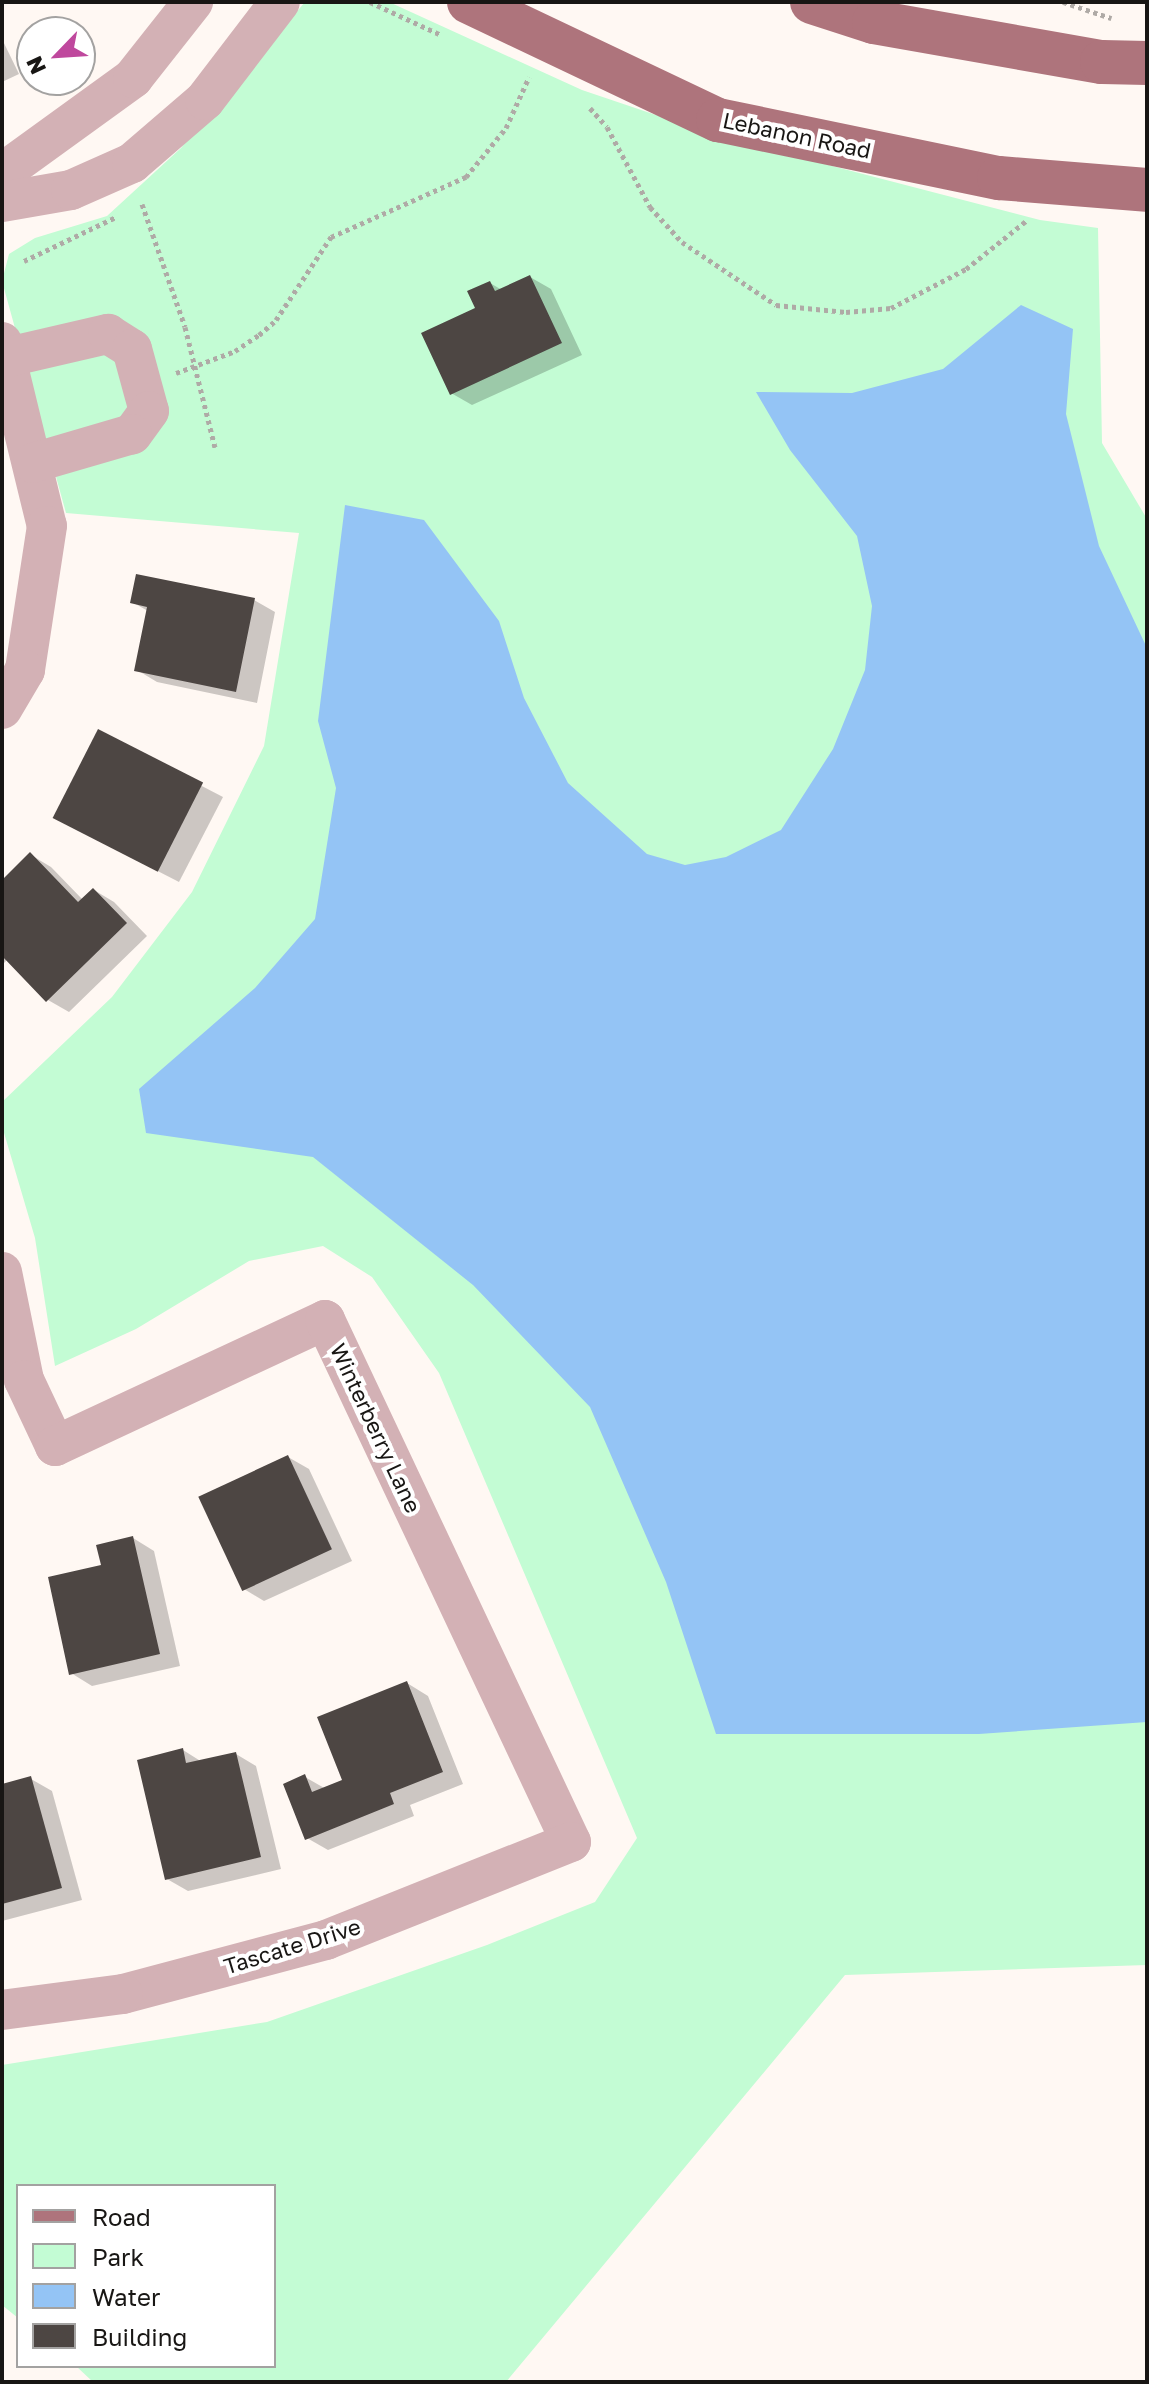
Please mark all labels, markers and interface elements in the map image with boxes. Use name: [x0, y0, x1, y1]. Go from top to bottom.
north arrow: [16, 16, 96, 96]
text: N: [20, 52, 51, 79]
street label: Lebanon Road: [721, 106, 873, 164]
street label: Winterberry Lane: [325, 1339, 427, 1517]
street label: Tascate Drive: [220, 1913, 364, 1979]
legend: [16, 2184, 276, 2368]
text: Road: [92, 2202, 151, 2231]
text: Park: [92, 2242, 144, 2271]
text: Water: [92, 2282, 160, 2311]
text: Building: [92, 2322, 187, 2351]

